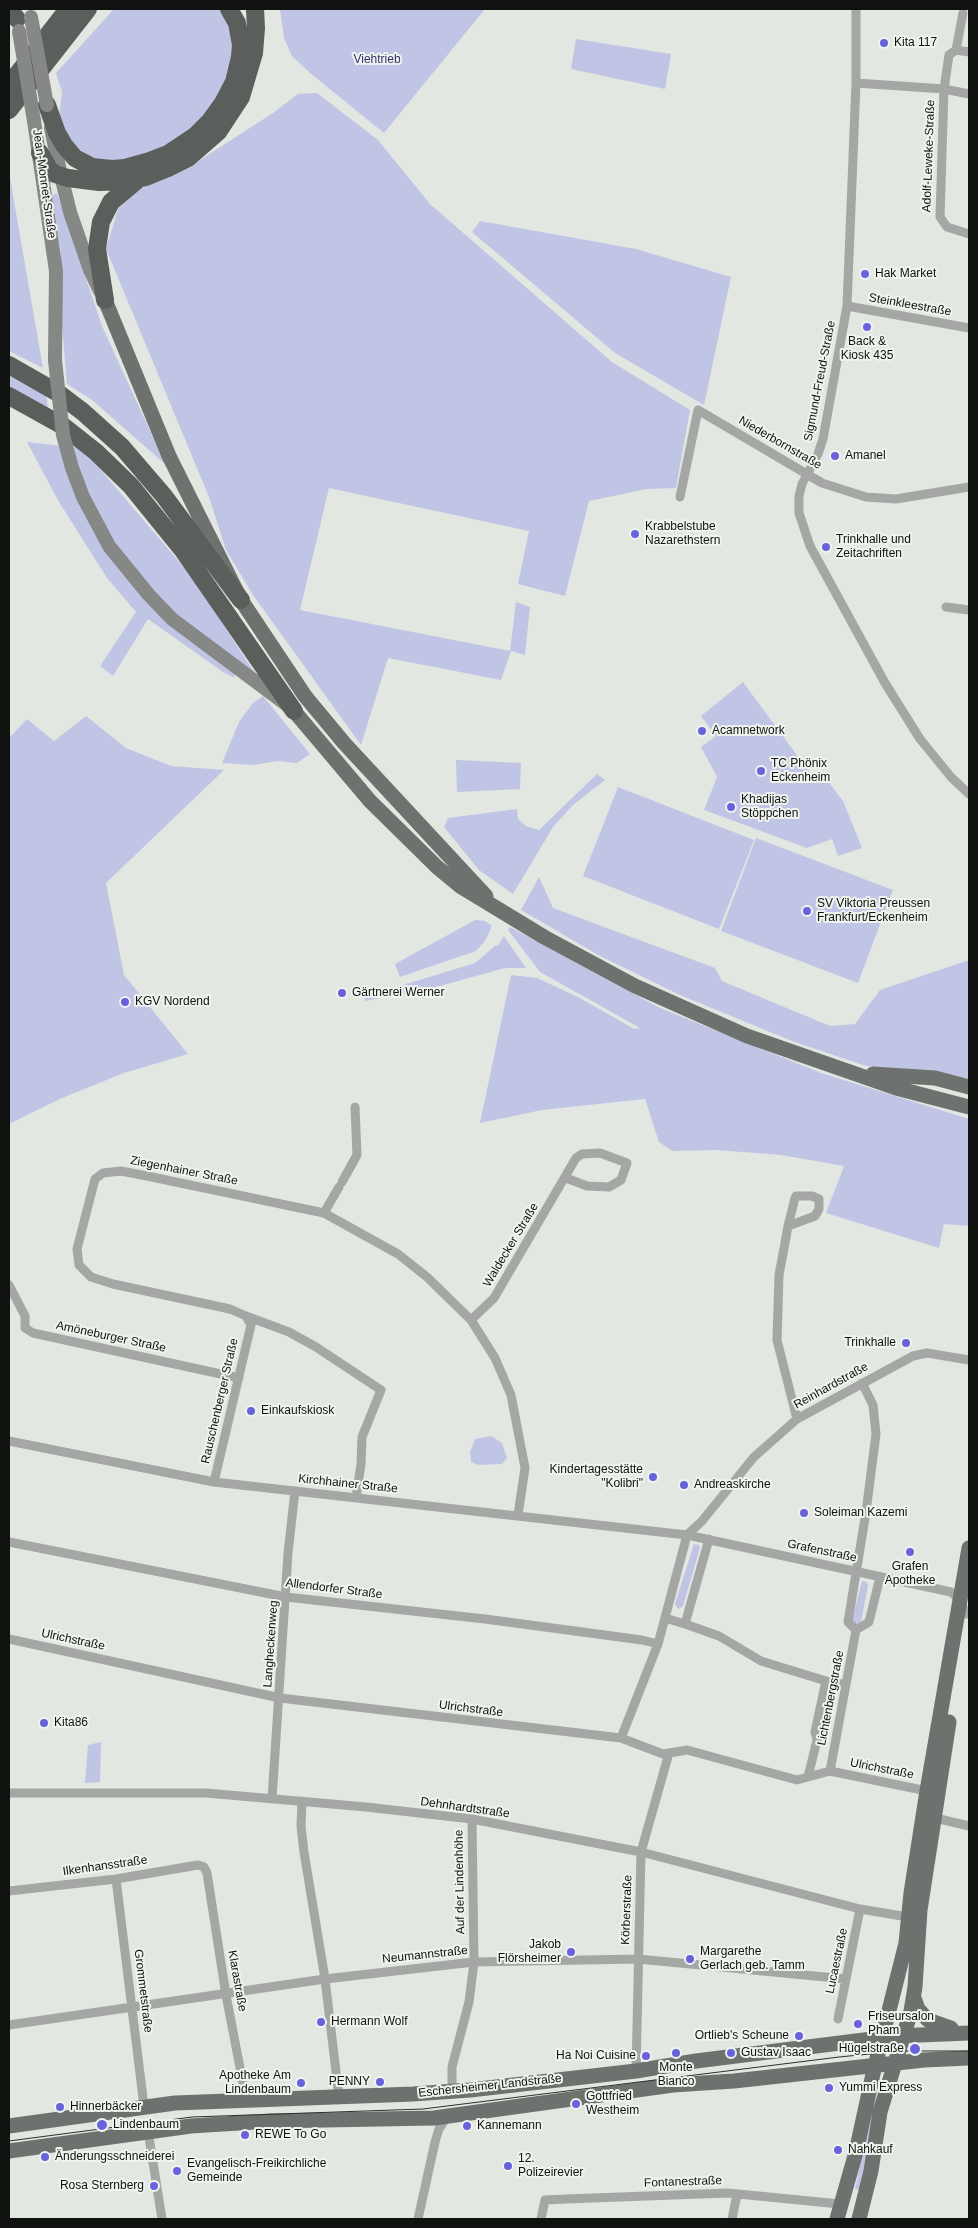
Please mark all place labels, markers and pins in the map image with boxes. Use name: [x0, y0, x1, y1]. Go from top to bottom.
place label: Kita 117: [894, 36, 937, 50]
marker: Kita 117: [878, 37, 890, 49]
place label: Hak Market: [875, 267, 936, 281]
marker: Hak Market: [859, 268, 871, 280]
marker: Back & Kiosk 435: [861, 321, 873, 333]
place label: Back & Kiosk 435: [841, 335, 893, 363]
place label: Amanel: [845, 449, 886, 463]
marker: Amanel: [829, 450, 841, 462]
place label: Krabbelstube Nazarethstern: [645, 520, 720, 548]
marker: Krabbelstube Nazarethstern: [629, 528, 641, 540]
place label: Trinkhalle und Zeitachriften: [836, 533, 911, 561]
marker: Trinkhalle und Zeitachriften: [820, 541, 832, 553]
place label: Acamnetwork: [712, 724, 785, 738]
marker: Acamnetwork: [696, 725, 708, 737]
place label: TC Phönix Eckenheim: [771, 757, 830, 785]
marker: TC Phönix Eckenheim: [755, 765, 767, 777]
place label: Khadijas Stöppchen: [741, 793, 798, 821]
marker: Khadijas Stöppchen: [725, 801, 737, 813]
place label: SV Viktoria Preussen Frankfurt/Eckenheim: [817, 897, 930, 925]
marker: SV Viktoria Preussen Frankfurt/Eckenheim: [801, 905, 813, 917]
place label: Gärtnerei Werner: [352, 986, 444, 1000]
marker: Gärtnerei Werner: [336, 987, 348, 999]
place label: KGV Nordend: [135, 995, 210, 1009]
marker: KGV Nordend: [119, 996, 131, 1008]
place label: Trinkhalle: [844, 1336, 896, 1350]
marker: Trinkhalle: [900, 1337, 912, 1349]
place label: Einkaufskiosk: [261, 1404, 334, 1418]
marker: Einkaufskiosk: [245, 1405, 257, 1417]
place label: Kindertagesstätte "Kolibri": [550, 1463, 643, 1491]
marker: Kindertagesstätte "Kolibri": [647, 1471, 659, 1483]
place label: Andreaskirche: [694, 1478, 771, 1492]
marker: Andreaskirche: [678, 1479, 690, 1491]
place label: Soleiman Kazemi: [814, 1506, 907, 1520]
marker: Soleiman Kazemi: [798, 1507, 810, 1519]
marker: Grafen Apotheke: [904, 1546, 916, 1558]
place label: Grafen Apotheke: [885, 1560, 935, 1588]
place label: Kita86: [54, 1716, 88, 1730]
marker: Kita86: [38, 1717, 50, 1729]
place label: Jakob Flörsheimer: [498, 1938, 561, 1966]
place label: Margarethe Gerlach geb. Tamm: [700, 1945, 805, 1973]
marker: Jakob Flörsheimer: [565, 1946, 577, 1958]
marker: Margarethe Gerlach geb. Tamm: [684, 1953, 696, 1965]
place label: Friseursalon Pham: [868, 2010, 934, 2038]
place label: Hermann Wolf: [331, 2015, 407, 2029]
marker: Hermann Wolf: [315, 2016, 327, 2028]
marker: Friseursalon Pham: [852, 2018, 864, 2030]
place label: Ortlieb's Scheune: [695, 2029, 789, 2043]
marker: Ortlieb's Scheune: [793, 2030, 805, 2042]
place label: Hügelstraße: [839, 2042, 904, 2056]
marker: Hügelstraße: [908, 2042, 922, 2056]
place label: Gustav Isaac: [741, 2046, 811, 2060]
marker: Monte Bianco: [670, 2047, 682, 2059]
marker: Gustav Isaac: [725, 2047, 737, 2059]
place label: Ha Noi Cuisine: [556, 2049, 636, 2063]
marker: Ha Noi Cuisine: [640, 2050, 652, 2062]
place label: Monte Bianco: [658, 2061, 694, 2089]
place label: Apotheke Am Lindenbaum: [219, 2069, 291, 2097]
place label: PENNY: [329, 2075, 370, 2089]
marker: PENNY: [374, 2076, 386, 2088]
marker: Apotheke Am Lindenbaum: [295, 2077, 307, 2089]
place label: Yummi Express: [839, 2081, 922, 2095]
marker: Yummi Express: [823, 2082, 835, 2094]
place label: Gottfried Westheim: [586, 2090, 639, 2118]
marker: Gottfried Westheim: [570, 2098, 582, 2110]
place label: Hinnerbäcker: [70, 2100, 141, 2114]
marker: Hinnerbäcker: [54, 2101, 66, 2113]
marker: Lindenbaum: [95, 2118, 109, 2132]
place label: Lindenbaum: [113, 2118, 179, 2132]
place label: Kannemann: [477, 2119, 542, 2133]
marker: Kannemann: [461, 2120, 473, 2132]
place label: REWE To Go: [255, 2128, 326, 2142]
marker: REWE To Go: [239, 2129, 251, 2141]
place label: Nahkauf: [848, 2143, 893, 2157]
marker: Nahkauf: [832, 2144, 844, 2156]
place label: Änderungsschneiderei: [55, 2150, 174, 2164]
marker: Änderungsschneiderei: [39, 2151, 51, 2163]
place label: 12. Polizeirevier: [518, 2152, 583, 2180]
place label: Evangelisch-Freikirchliche Gemeinde: [187, 2157, 326, 2185]
marker: 12. Polizeirevier: [502, 2160, 514, 2172]
marker: Evangelisch-Freikirchliche Gemeinde: [171, 2165, 183, 2177]
place label: Rosa Sternberg: [60, 2179, 144, 2193]
marker: Rosa Sternberg: [148, 2180, 160, 2192]

